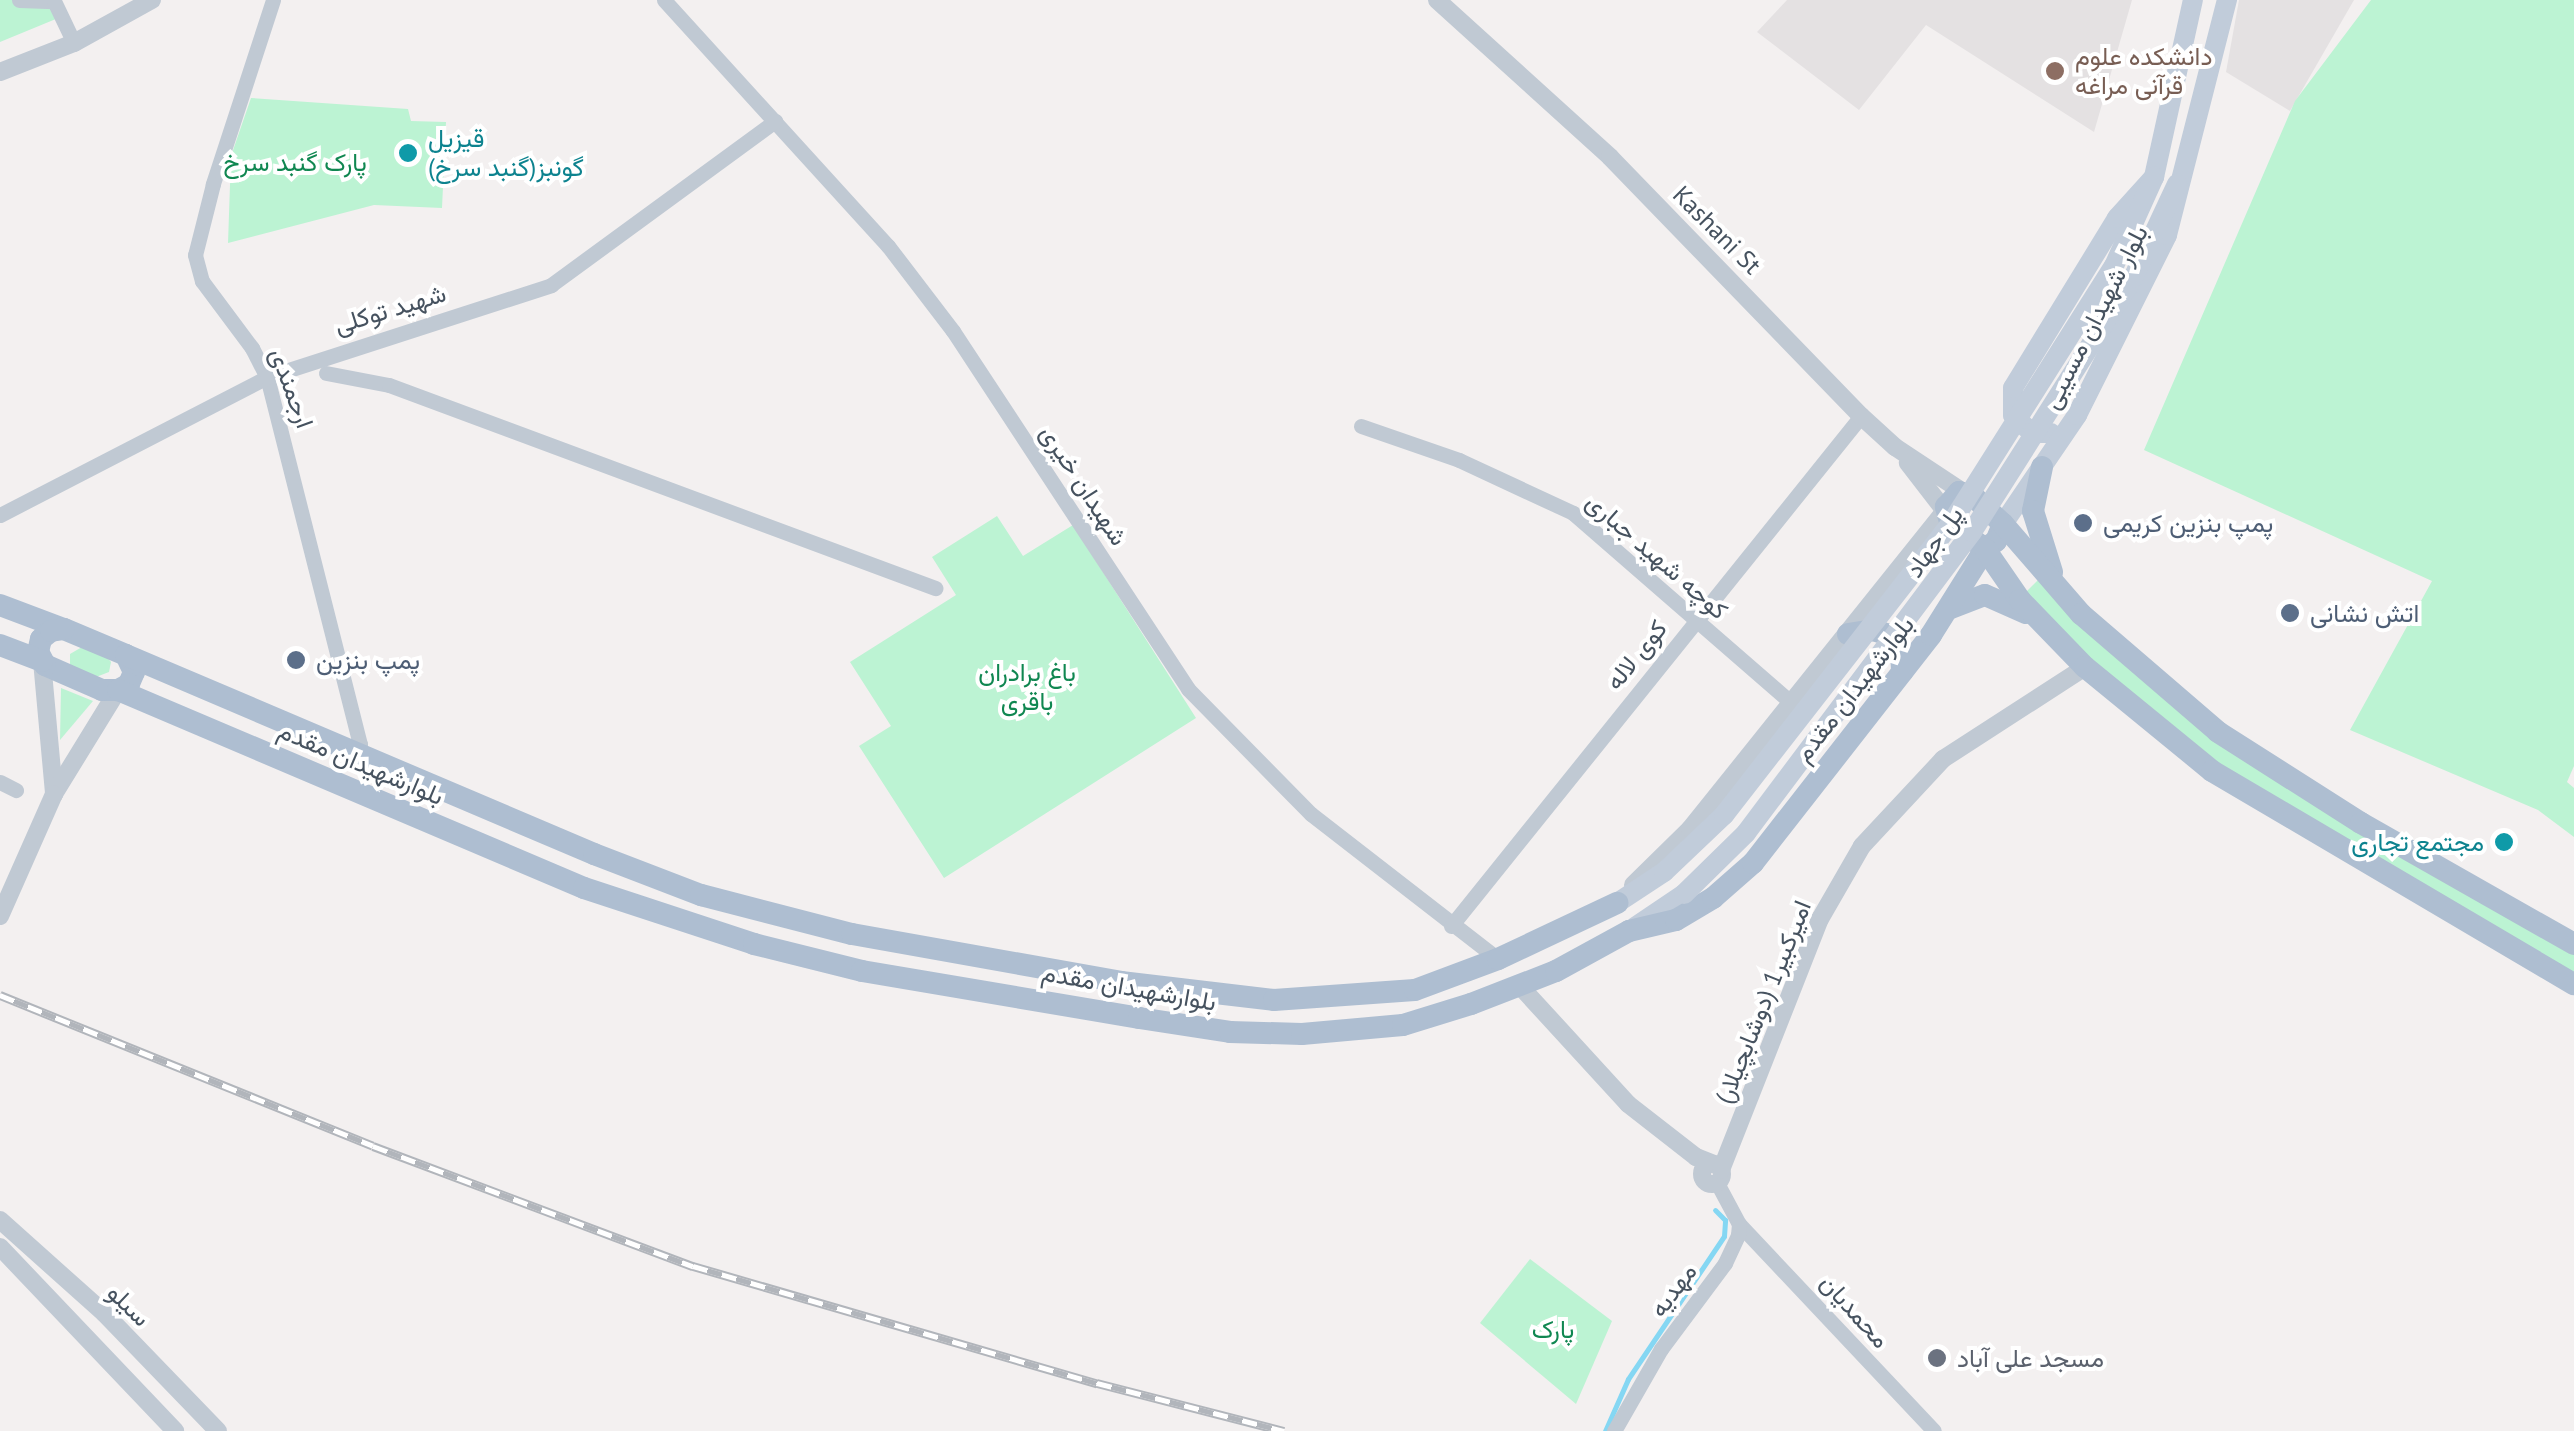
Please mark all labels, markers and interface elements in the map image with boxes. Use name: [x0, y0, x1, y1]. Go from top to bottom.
place label: دانشکده علوم قرآنی مراغه: [2075, 42, 2212, 101]
marker: دانشکده علوم قرآنی مراغه: [2044, 60, 2066, 82]
place label: قیزیل گونبز(گنبد سرخ): [428, 124, 584, 183]
marker: قیزیل گونبز(گنبد سرخ): [397, 142, 419, 164]
park label: پارک گنبد سرخ: [223, 147, 367, 177]
street label: Kashani St: [1667, 180, 1767, 280]
street label: بلوار شهیدان مسیبی: [2036, 220, 2154, 414]
street label: شهید توکلی: [331, 278, 449, 340]
street label: ارجمندی: [264, 344, 320, 432]
street label: شهیدان خیری: [1034, 419, 1134, 551]
street label: کوچه شهید جباری: [1580, 486, 1734, 626]
street label: پل جهاد: [1899, 501, 1969, 583]
place label: پمپ بنزین کریمی: [2103, 508, 2273, 538]
marker: پمپ بنزین کریمی: [2072, 512, 2094, 534]
place label: اتش نشانی: [2310, 598, 2419, 628]
marker: اتش نشانی: [2279, 602, 2301, 624]
street label: بلوارشهیدان مقدم: [1788, 610, 1920, 768]
street label: کوی لاله: [1599, 614, 1673, 696]
place label: پمپ بنزین: [316, 645, 420, 675]
marker: پمپ بنزین: [285, 649, 307, 671]
park label: باغ برادران باقری: [978, 658, 1076, 717]
street label: بلوارشهیدان مقدم: [274, 715, 448, 811]
place label: مجتمع تجاری: [2351, 827, 2484, 857]
marker: مجتمع تجاری: [2493, 831, 2515, 853]
street label: امیرکبیر1 (دوشابچیلار): [1709, 896, 1817, 1108]
street label: بلوارشهیدان مقدم: [1039, 957, 1219, 1017]
street label: مهدیه: [1643, 1257, 1703, 1323]
street label: محمدیان: [1814, 1268, 1896, 1354]
street label: سیلو: [101, 1278, 157, 1332]
park label: پارک: [1532, 1314, 1574, 1344]
place label: مسجد علی آباد: [1957, 1343, 2104, 1373]
marker: مسجد علی آباد: [1926, 1347, 1948, 1369]

